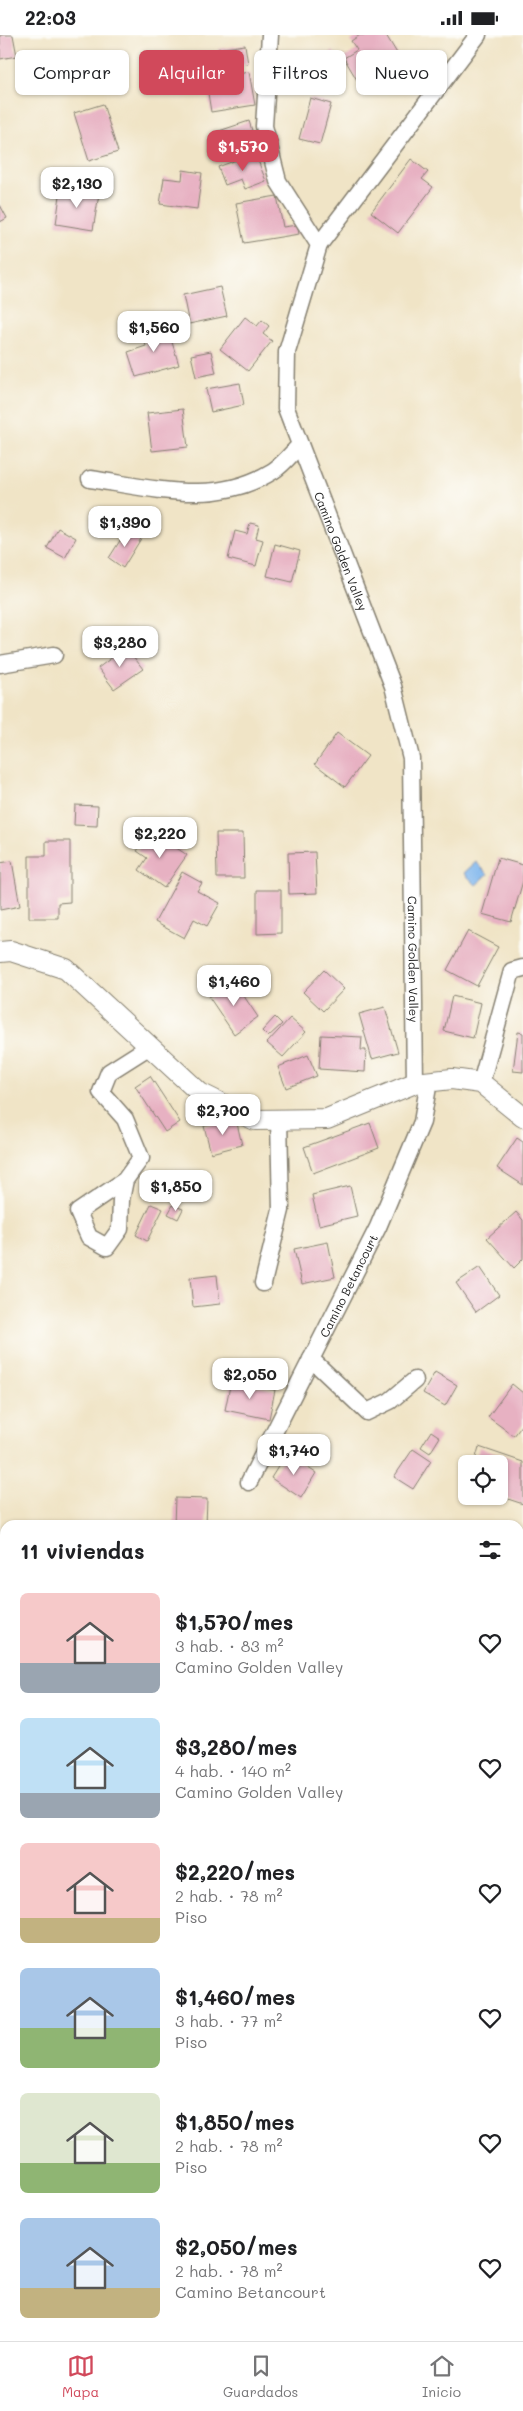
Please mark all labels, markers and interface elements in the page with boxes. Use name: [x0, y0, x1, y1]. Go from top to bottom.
text: 22:03: [25, 5, 76, 30]
chip: Comprar: [15, 50, 129, 95]
chip: Alquilar: [139, 50, 244, 95]
chip: Filtros: [254, 50, 346, 95]
chip: Nuevo: [356, 50, 447, 95]
pin: $1,570: [202, 129, 284, 172]
text: $1,570: [218, 135, 268, 156]
pin: $2,130: [36, 167, 118, 209]
text: $2,130: [52, 172, 102, 193]
pin: $1,560: [113, 311, 195, 353]
text: $1,560: [128, 316, 180, 337]
street label: Camino Golden Valley: [311, 489, 371, 613]
pin: $1,390: [84, 505, 166, 548]
text: $1,390: [99, 511, 151, 532]
pin: $3,280: [79, 625, 161, 668]
text: $3,280: [93, 631, 147, 652]
pin: $2,220: [119, 817, 201, 859]
text: $2,220: [134, 822, 186, 843]
street label: Camino Golden Valley: [405, 896, 422, 1023]
pin: $1,460: [193, 965, 275, 1007]
text: $1,460: [208, 970, 260, 991]
pin: $2,700: [182, 1093, 264, 1136]
text: $2,700: [196, 1099, 250, 1120]
pin: $1,850: [135, 1169, 217, 1212]
text: $1,850: [150, 1175, 202, 1196]
street label: Camino Betancourt: [316, 1232, 381, 1340]
pin: $2,050: [209, 1357, 291, 1400]
text: $2,050: [223, 1363, 277, 1384]
pin: $1,740: [253, 1433, 335, 1476]
text: $1,740: [268, 1439, 320, 1460]
map controls: [458, 1455, 508, 1505]
button: locate: [458, 1455, 508, 1505]
icon: filters: [476, 1536, 504, 1564]
text: 11 viviendas: [20, 1537, 144, 1564]
text: $1,570/mes: [175, 1608, 293, 1635]
icon: home: [60, 1613, 120, 1673]
icon: heart: [476, 1629, 504, 1657]
text: 3 hab. · 83 m²: [175, 1635, 284, 1656]
text: Camino Golden Valley: [175, 1656, 343, 1677]
text: $3,280/mes: [175, 1733, 297, 1760]
icon: home: [60, 1738, 120, 1798]
icon: heart: [476, 1754, 504, 1782]
text: 4 hab. · 140 m²: [175, 1760, 291, 1781]
text: Camino Golden Valley: [175, 1781, 343, 1802]
text: $2,220/mes: [175, 1858, 295, 1885]
icon: home: [60, 1863, 120, 1923]
icon: heart: [476, 1879, 504, 1907]
text: 2 hab. · 78 m²: [175, 1885, 283, 1906]
text: Piso: [175, 1906, 207, 1927]
text: $1,460/mes: [175, 1983, 295, 2010]
icon: home: [60, 1988, 120, 2048]
icon: heart: [476, 2004, 504, 2032]
text: 3 hab. · 77 m²: [175, 2010, 282, 2031]
text: Piso: [175, 2031, 207, 2052]
text: $1,850/mes: [175, 2108, 295, 2135]
icon: home: [60, 2113, 120, 2173]
icon: heart: [476, 2129, 504, 2157]
text: 2 hab. · 78 m²: [175, 2135, 283, 2156]
text: Piso: [175, 2156, 207, 2177]
text: $2,050/mes: [175, 2233, 297, 2260]
icon: home: [60, 2238, 120, 2298]
icon: heart: [476, 2254, 504, 2282]
text: 2 hab. · 78 m²: [175, 2260, 283, 2281]
text: Camino Betancourt: [175, 2281, 326, 2302]
tab: Mapa: [62, 2352, 99, 2401]
tab: Guardados: [223, 2352, 298, 2401]
tab: Inicio: [422, 2352, 461, 2401]

